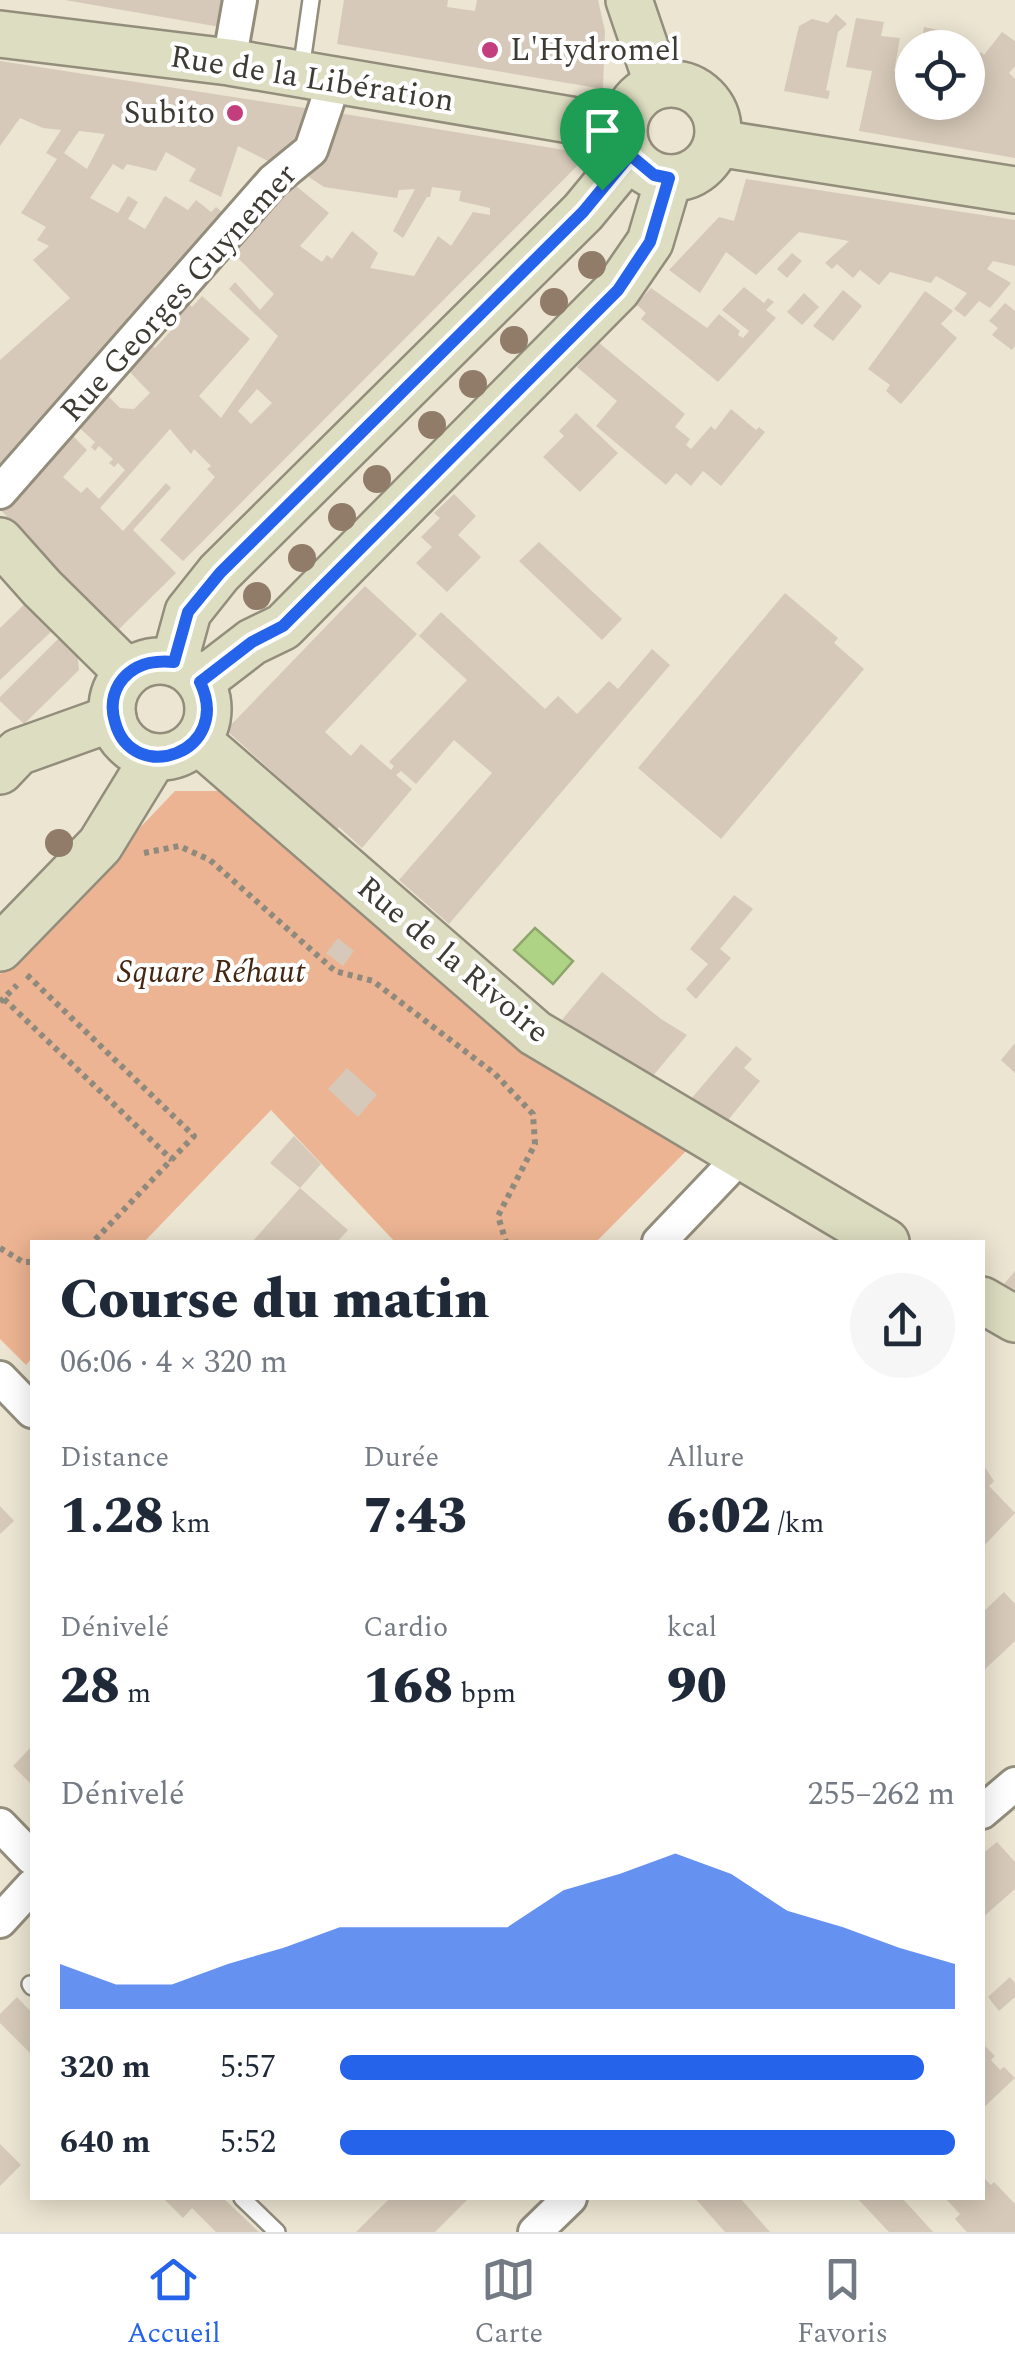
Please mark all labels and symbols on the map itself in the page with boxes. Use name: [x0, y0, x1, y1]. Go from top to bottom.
place label: L'Hydromel: [510, 26, 680, 75]
street label: Rue de la Libération: [167, 32, 457, 126]
marker: L'Hydromel: [479, 39, 501, 61]
pin: [560, 88, 645, 191]
place label: Subito: [124, 89, 215, 138]
marker: Subito: [224, 102, 246, 124]
street label: Rue Georges Guynemer: [49, 152, 309, 434]
street label: Rue de la Rivoire: [346, 864, 560, 1056]
park label: Square Réhaut: [117, 948, 306, 997]

